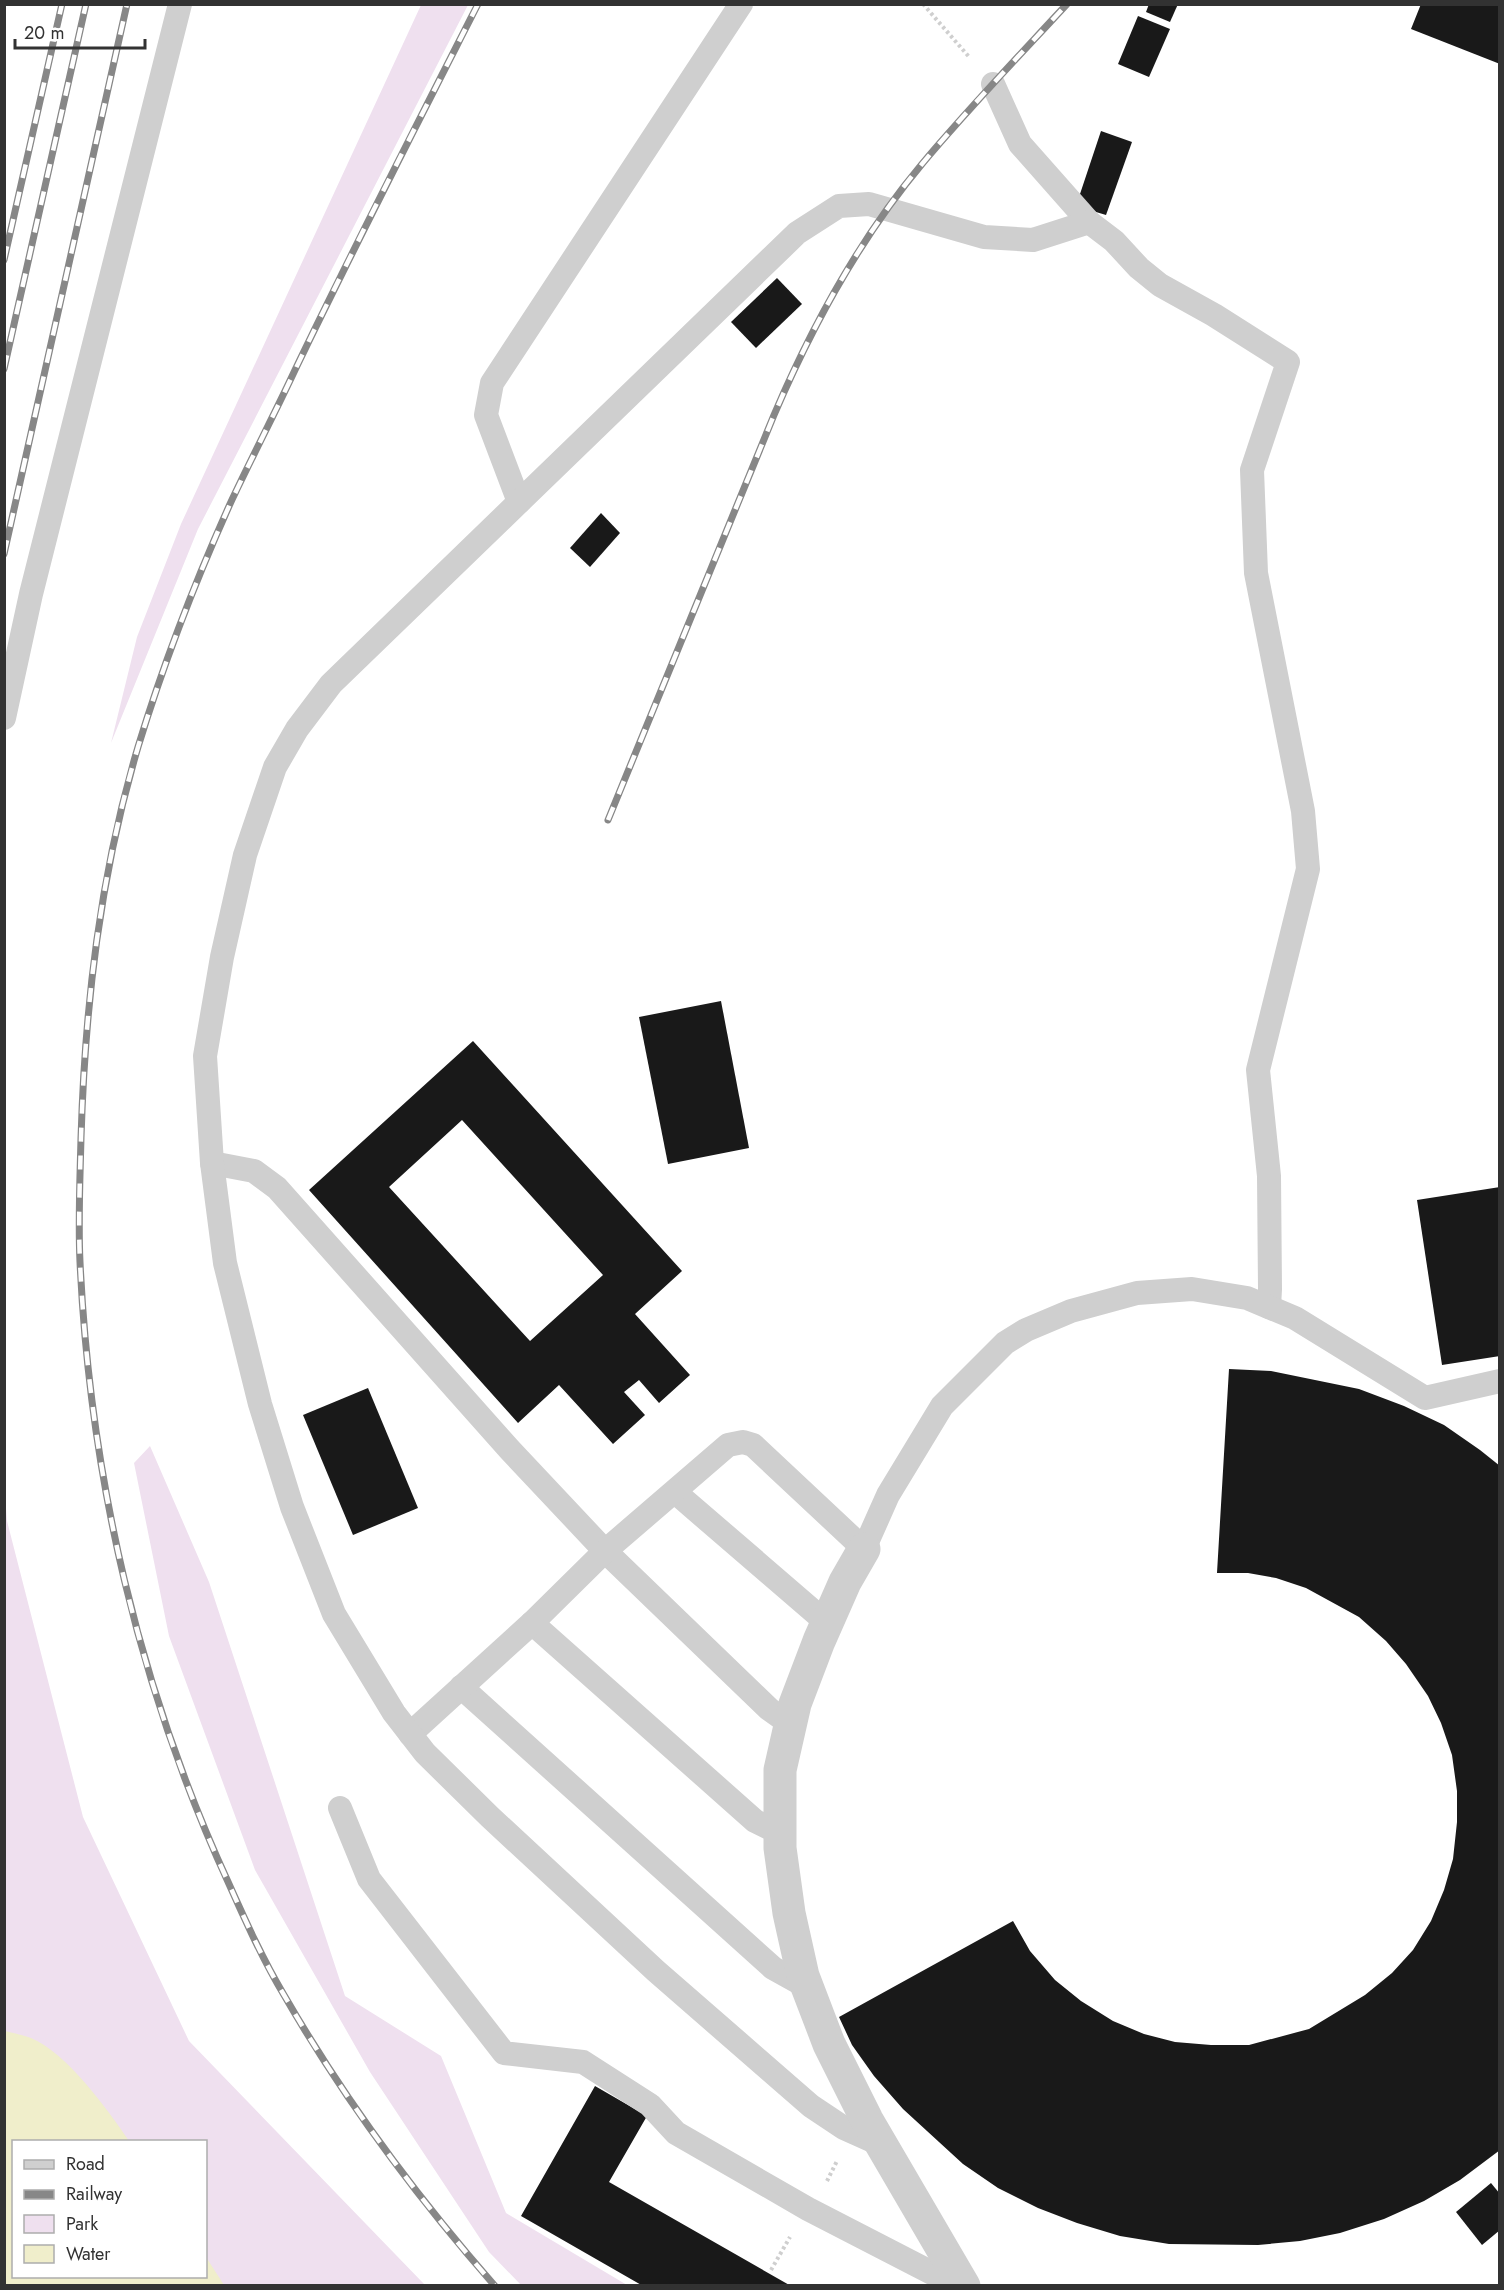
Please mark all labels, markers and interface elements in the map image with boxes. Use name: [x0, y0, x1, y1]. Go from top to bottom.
scale bar: [15, 12, 146, 50]
text: 20 m: [24, 20, 64, 46]
legend: [12, 2140, 207, 2278]
text: Road: [66, 2151, 105, 2177]
text: Railway: [66, 2181, 122, 2207]
text: Park: [66, 2211, 98, 2237]
text: Water: [66, 2241, 111, 2267]

